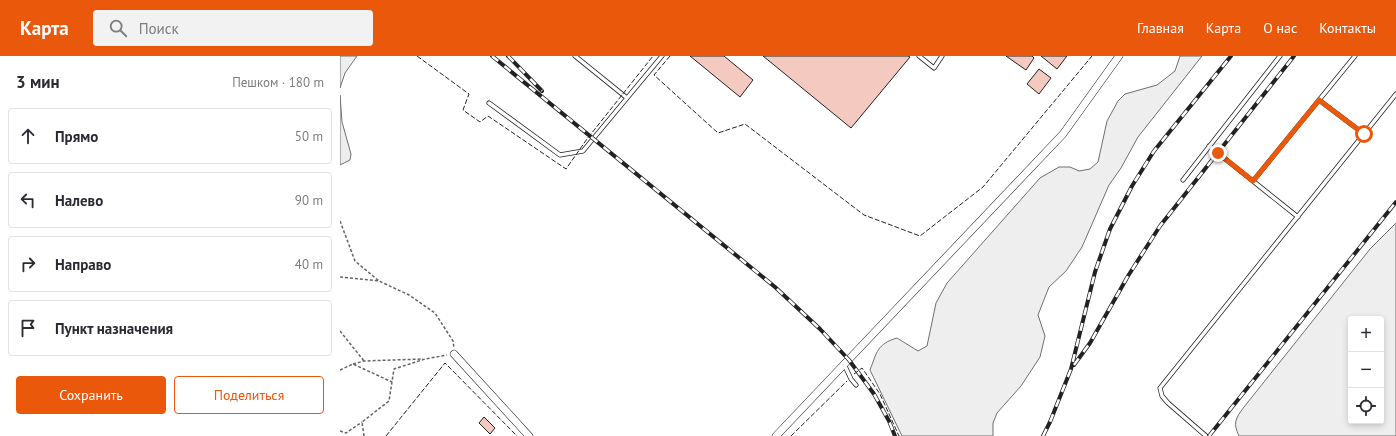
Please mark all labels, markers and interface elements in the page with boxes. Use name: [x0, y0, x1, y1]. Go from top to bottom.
search box: [93, 10, 373, 46]
text: Карта: [20, 16, 69, 40]
icon: search: [107, 17, 129, 39]
text: Поиск: [139, 19, 179, 38]
text: Главная: [1137, 19, 1184, 37]
text: Карта: [1206, 19, 1241, 37]
text: О нас: [1263, 19, 1297, 37]
text: Контакты: [1319, 19, 1376, 37]
text: 3 мин: [16, 71, 60, 93]
text: Пешком · 180 m: [232, 74, 324, 91]
icon: ahead: [17, 125, 39, 147]
route start: [1355, 125, 1373, 143]
text: Прямо: [55, 127, 98, 146]
text: 50 m: [295, 128, 323, 145]
route end: [1209, 144, 1227, 162]
icon: left: [17, 189, 39, 211]
text: Налево: [55, 191, 103, 210]
text: 90 m: [295, 192, 323, 209]
icon: right: [17, 253, 39, 275]
text: Направо: [55, 255, 111, 274]
text: 40 m: [295, 256, 323, 273]
map controls: [1348, 316, 1384, 424]
button: +: [1348, 316, 1384, 352]
icon: arrive: [17, 317, 39, 339]
text: Пункт назначения: [55, 319, 173, 338]
button: −: [1348, 352, 1384, 388]
button: Сохранить: [16, 376, 166, 414]
button: Поделиться: [174, 376, 324, 414]
button: locate: [1348, 388, 1384, 424]

